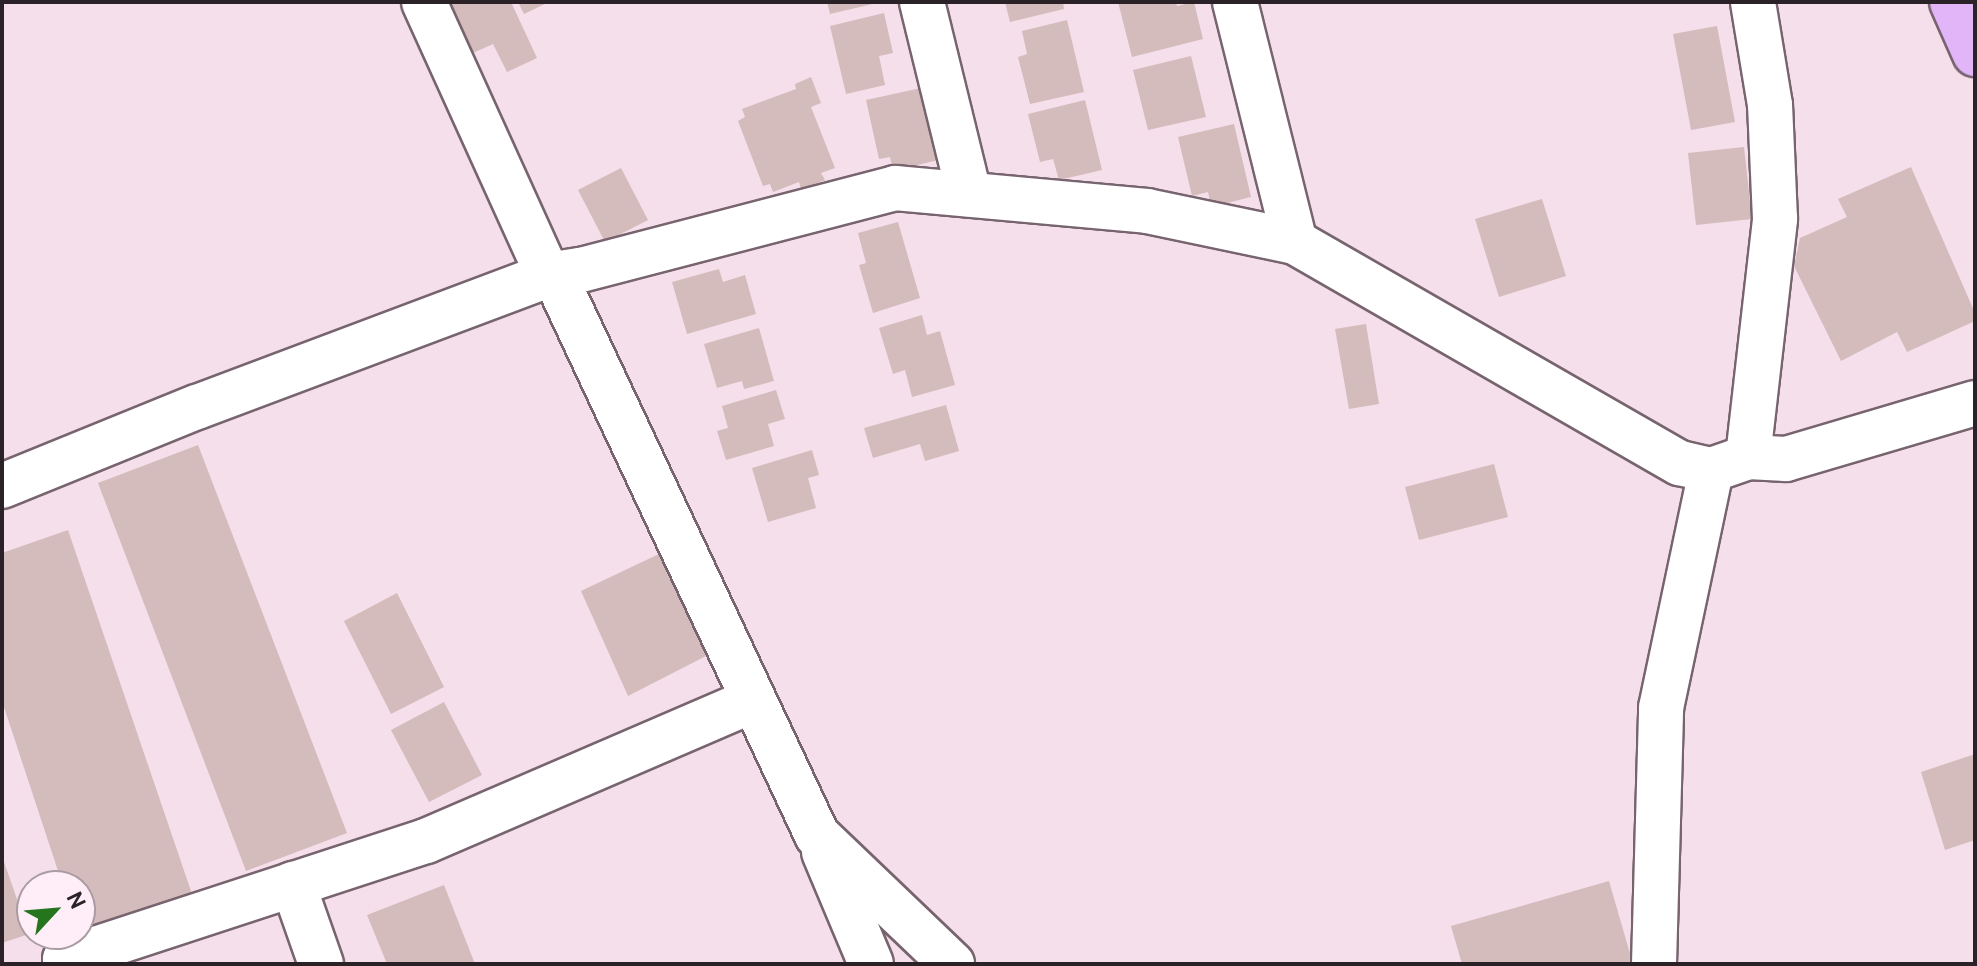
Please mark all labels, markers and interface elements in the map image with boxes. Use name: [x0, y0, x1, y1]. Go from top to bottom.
north arrow: [16, 870, 96, 950]
text: N: [61, 887, 92, 913]

